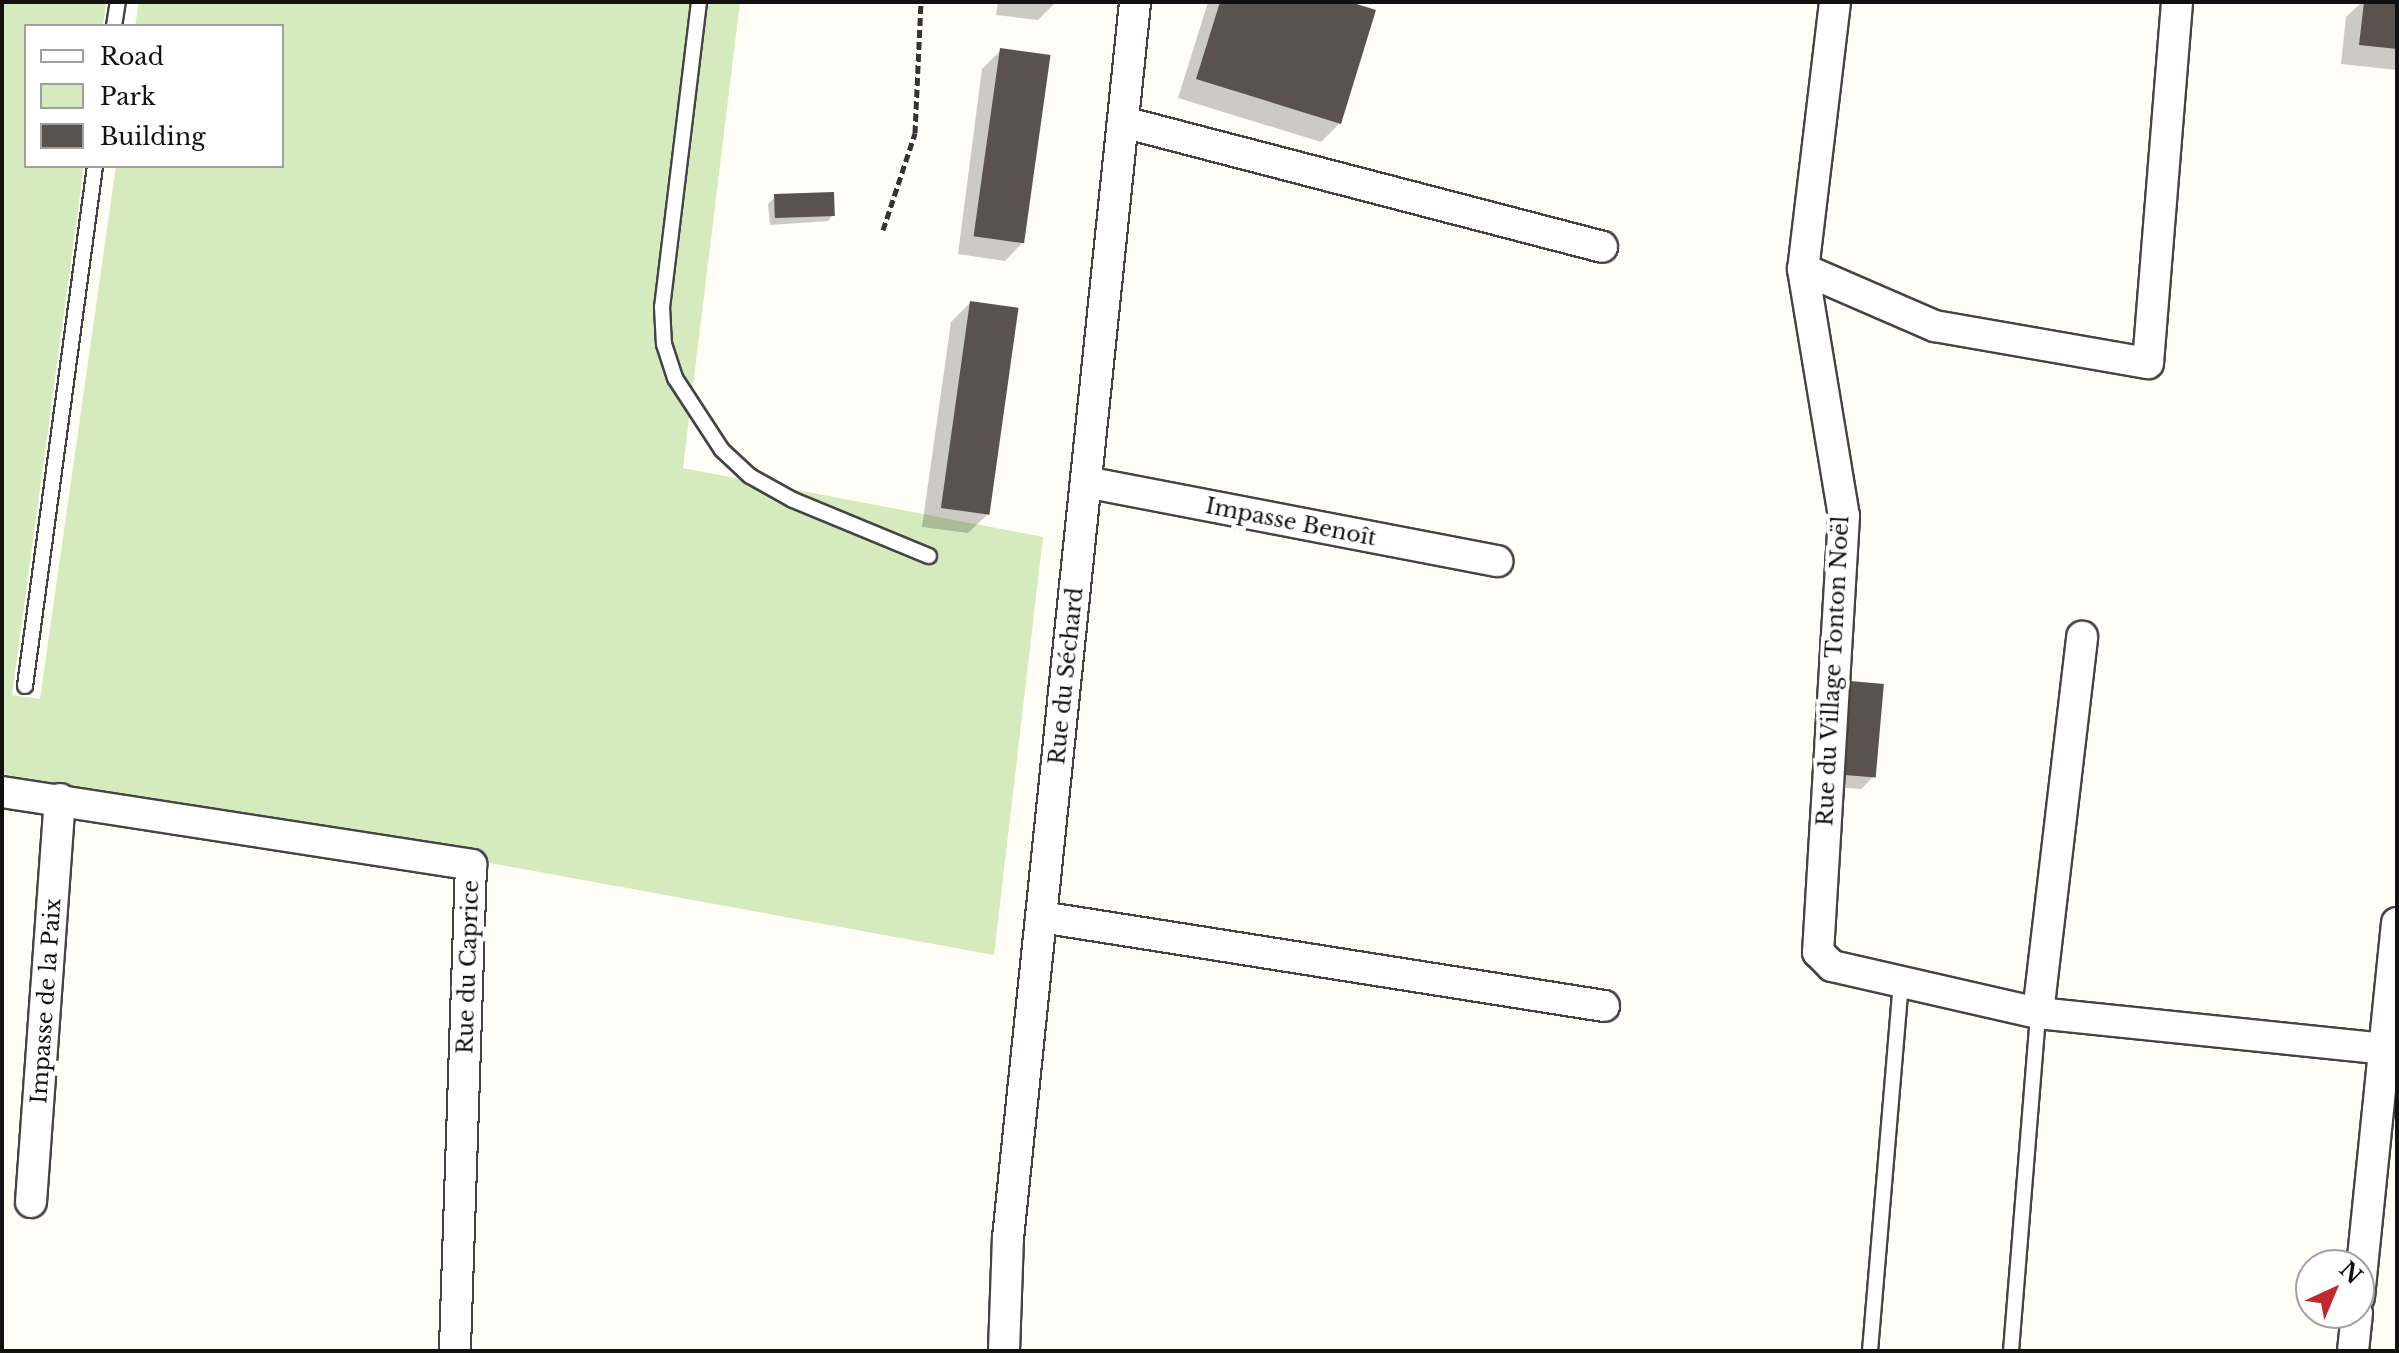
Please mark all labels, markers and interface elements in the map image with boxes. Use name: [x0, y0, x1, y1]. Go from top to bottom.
legend: [24, 24, 284, 168]
text: Road: [100, 42, 164, 71]
text: Park: [100, 82, 156, 111]
text: Building: [100, 122, 206, 151]
street label: Impasse Benoît: [1203, 492, 1379, 552]
street label: Rue du Village Tonton Noël: [1812, 514, 1854, 828]
street label: Rue du Séchard: [1044, 586, 1088, 766]
street label: Rue du Caprice: [452, 880, 484, 1054]
street label: Impasse de la Paix: [26, 897, 66, 1105]
north arrow: [2295, 1249, 2375, 1329]
text: N: [2334, 1256, 2367, 1290]

